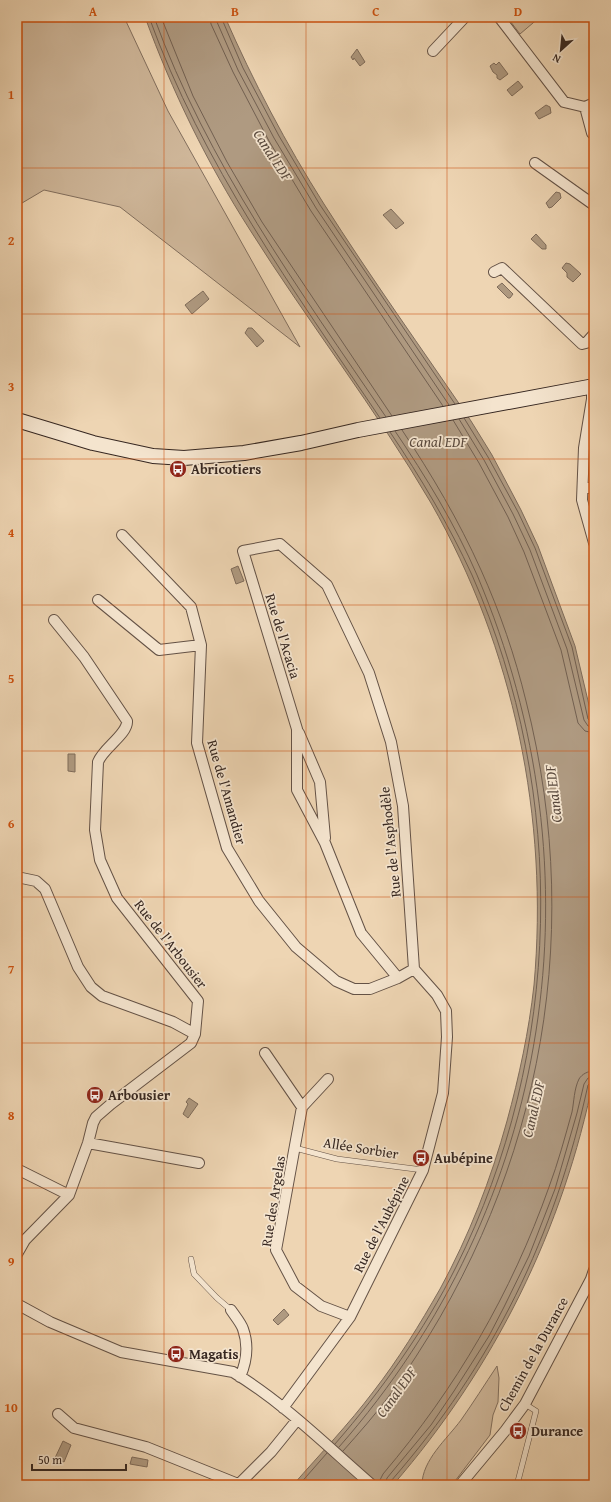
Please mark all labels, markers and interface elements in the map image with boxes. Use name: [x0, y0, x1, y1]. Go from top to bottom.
text: A: [89, 2, 98, 21]
text: B: [231, 2, 239, 21]
text: C: [372, 2, 380, 21]
text: D: [514, 2, 522, 21]
north arrow: [541, 30, 581, 70]
text: N: [549, 50, 563, 68]
text: 1: [8, 85, 14, 104]
water label: Canal EDF: [248, 125, 298, 186]
text: 2: [8, 231, 15, 250]
text: 3: [8, 377, 14, 396]
water label: Canal EDF: [409, 431, 468, 452]
bus stop icon: Abricotiers: [168, 459, 188, 479]
place label: Abricotiers: [191, 459, 261, 479]
text: 4: [8, 523, 15, 542]
street label: Rue de l'Acacia: [261, 591, 306, 681]
text: 5: [8, 669, 15, 688]
street label: Rue de l'Amandier: [202, 737, 252, 847]
water label: Canal EDF: [539, 763, 567, 824]
street label: Rue de l'Asphodèle: [374, 785, 406, 898]
text: 6: [8, 814, 15, 833]
street label: Rue de l'Arbousier: [130, 895, 212, 993]
text: 7: [8, 960, 15, 979]
water label: Canal EDF: [516, 1077, 550, 1139]
bus stop icon: Arbousier: [85, 1085, 105, 1105]
place label: Arbousier: [108, 1085, 171, 1105]
text: 8: [8, 1106, 15, 1125]
street label: Allée Sorbier: [322, 1132, 400, 1164]
bus stop icon: Aubépine: [411, 1148, 431, 1168]
place label: Aubépine: [434, 1148, 493, 1168]
street label: Rue des Argelas: [256, 1154, 290, 1248]
street label: Rue de l'Aubépine: [348, 1172, 414, 1276]
text: 9: [8, 1252, 15, 1271]
street label: Chemin de la Durance: [493, 1293, 573, 1415]
bus stop icon: Magatis: [166, 1344, 186, 1364]
place label: Magatis: [189, 1344, 238, 1364]
water label: Canal EDF: [371, 1361, 422, 1421]
text: 10: [4, 1398, 18, 1417]
bus stop icon: Durance: [508, 1421, 528, 1441]
place label: Durance: [531, 1421, 583, 1441]
scale bar: [32, 1446, 126, 1472]
text: 50 m: [38, 1451, 62, 1468]

